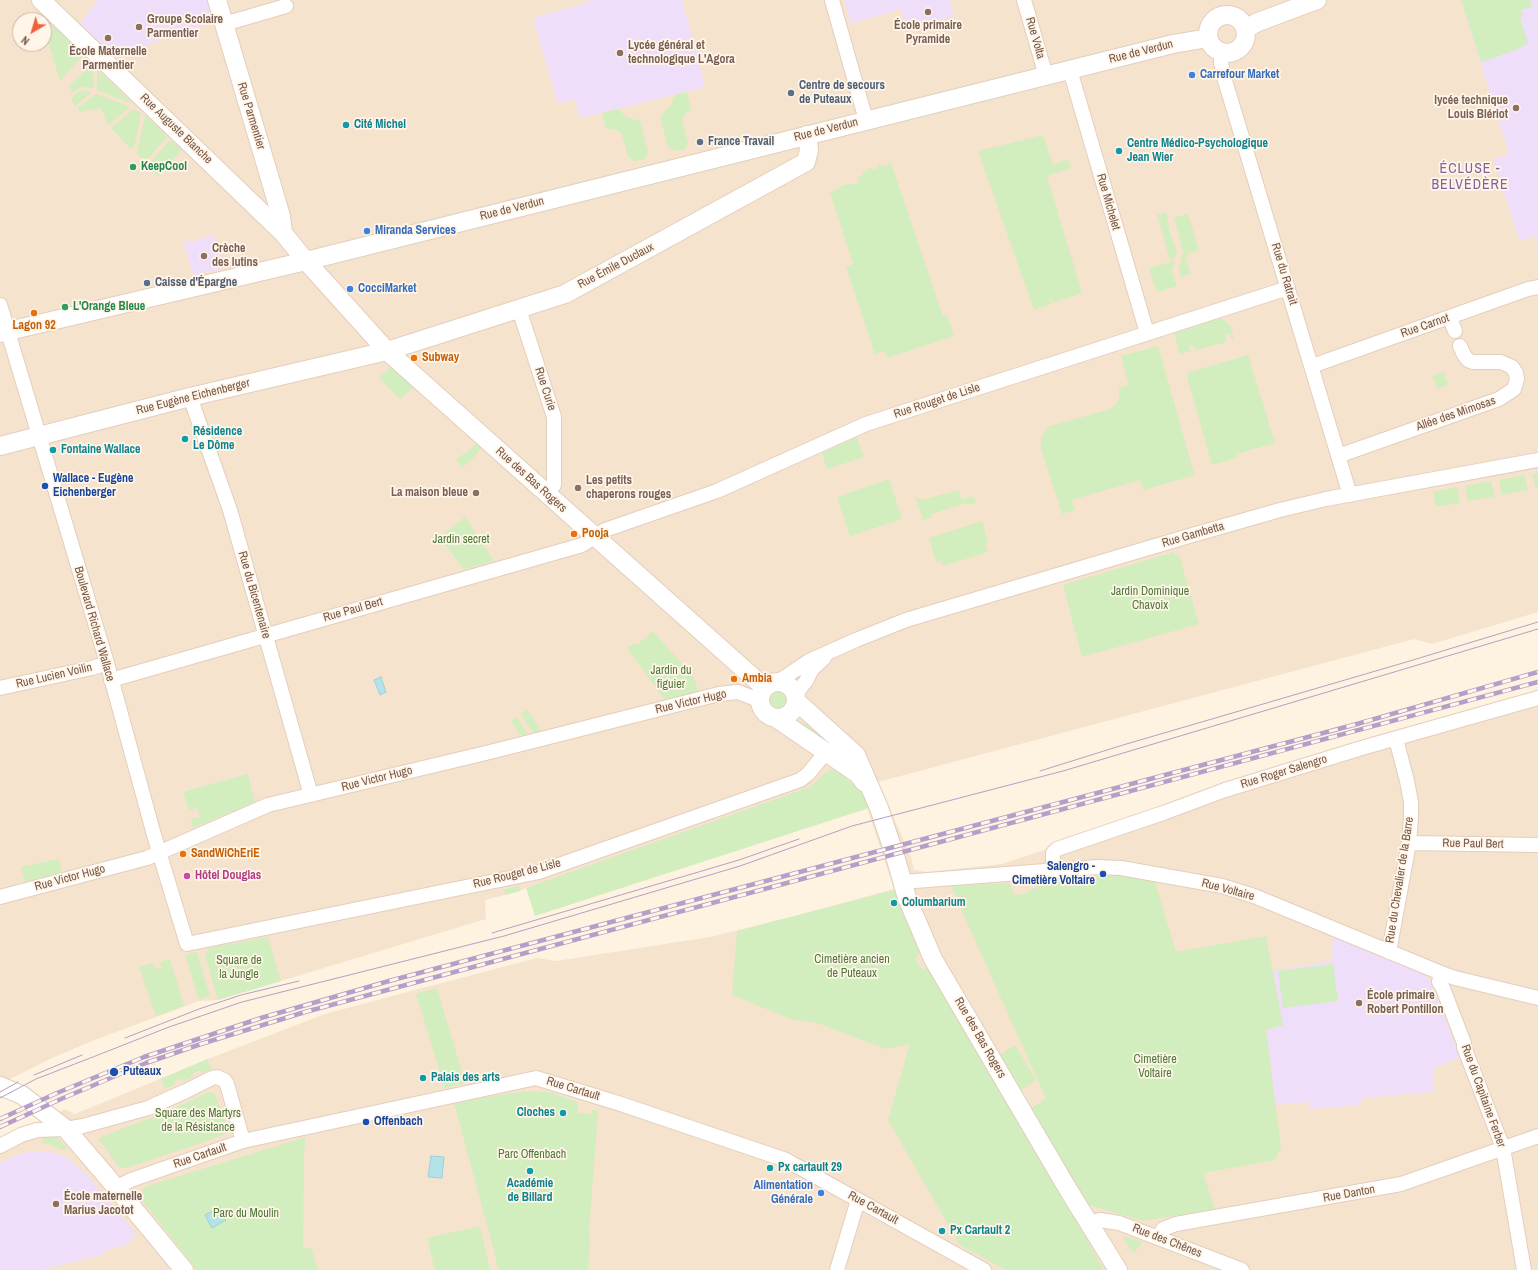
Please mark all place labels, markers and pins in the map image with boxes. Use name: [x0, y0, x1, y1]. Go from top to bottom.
marker: École primaire Pyramide: [923, 7, 933, 17]
place label: Groupe Scolaire Parmentier: [147, 13, 223, 41]
place label: École primaire Pyramide: [894, 19, 962, 47]
marker: Groupe Scolaire Parmentier: [134, 22, 144, 32]
marker: École Maternelle Parmentier: [103, 33, 113, 43]
place label: Lycée général et technologique L'Agora: [628, 39, 735, 67]
place label: École Maternelle Parmentier: [69, 45, 147, 73]
marker: Lycée général et technologique L'Agora: [615, 48, 625, 58]
place label: Carrefour Market: [1200, 68, 1279, 82]
marker: Carrefour Market: [1187, 70, 1197, 80]
place label: Centre de secours de Puteaux: [799, 79, 885, 107]
marker: Centre de secours de Puteaux: [786, 88, 796, 98]
place label: lycée technique Louis Blériot: [1434, 94, 1508, 122]
marker: lycée technique Louis Blériot: [1511, 103, 1521, 113]
place label: Cité Michel: [354, 118, 406, 132]
marker: Cité Michel: [341, 120, 351, 130]
place label: France Travail: [708, 135, 774, 149]
marker: France Travail: [695, 137, 705, 147]
place label: Centre Médico-Psychologique Jean Wier: [1127, 137, 1268, 165]
marker: Centre Médico-Psychologique Jean Wier: [1114, 146, 1124, 156]
place label: KeepCool: [141, 160, 187, 174]
marker: KeepCool: [128, 162, 138, 172]
place label: Miranda Services: [375, 224, 456, 238]
marker: Miranda Services: [362, 226, 372, 236]
place label: Crèche des lutins: [212, 242, 258, 270]
marker: Crèche des lutins: [199, 251, 209, 261]
place label: Caisse d'Épargne: [155, 276, 237, 290]
marker: Caisse d'Épargne: [142, 278, 152, 288]
place label: CocciMarket: [358, 282, 417, 296]
marker: CocciMarket: [345, 284, 355, 294]
place label: L'Orange Bleue: [73, 300, 145, 314]
marker: L'Orange Bleue: [60, 302, 70, 312]
marker: Lagon 92: [29, 308, 39, 318]
place label: Lagon 92: [12, 319, 56, 333]
place label: Subway: [422, 351, 459, 365]
marker: Subway: [409, 353, 419, 363]
place label: Résidence Le Dôme: [193, 425, 242, 453]
marker: Résidence Le Dôme: [180, 434, 190, 444]
place label: Fontaine Wallace: [61, 443, 141, 457]
marker: Fontaine Wallace: [48, 445, 58, 455]
place label: Wallace - Eugène Eichenberger: [53, 472, 134, 500]
place label: Les petits chaperons rouges: [586, 474, 671, 502]
marker: Wallace - Eugène Eichenberger: [40, 481, 50, 491]
marker: Les petits chaperons rouges: [573, 483, 583, 493]
place label: La maison bleue: [391, 486, 468, 500]
marker: La maison bleue: [471, 488, 481, 498]
place label: Pooja: [582, 527, 609, 541]
marker: Pooja: [569, 529, 579, 539]
place label: Ambia: [742, 672, 772, 686]
marker: Ambia: [729, 674, 739, 684]
place label: SandWiChEriE: [191, 847, 260, 861]
marker: SandWiChEriE: [178, 849, 188, 859]
place label: Salengro - Cimetière Voltaire: [1012, 860, 1095, 888]
place label: Hôtel Douglas: [195, 869, 261, 883]
marker: Salengro - Cimetière Voltaire: [1098, 869, 1108, 879]
marker: Hôtel Douglas: [182, 871, 192, 881]
place label: Columbarium: [902, 896, 965, 910]
marker: Columbarium: [889, 898, 899, 908]
place label: École primaire Robert Pontillon: [1367, 989, 1444, 1017]
marker: École primaire Robert Pontillon: [1354, 998, 1364, 1008]
place label: Puteaux: [123, 1065, 161, 1079]
marker: Puteaux: [108, 1066, 120, 1078]
place label: Palais des arts: [431, 1071, 500, 1085]
marker: Palais des arts: [418, 1073, 428, 1083]
place label: Cloches: [517, 1106, 555, 1120]
marker: Cloches: [558, 1108, 568, 1118]
place label: Offenbach: [374, 1115, 423, 1129]
marker: Offenbach: [361, 1117, 371, 1127]
place label: Px cartault 29: [778, 1161, 842, 1175]
marker: Px cartault 29: [765, 1163, 775, 1173]
marker: Académie de Billard: [525, 1166, 535, 1176]
place label: Académie de Billard: [507, 1177, 553, 1205]
place label: Alimentation Générale: [753, 1179, 813, 1207]
marker: Alimentation Générale: [816, 1188, 826, 1198]
place label: École maternelle Marius Jacotot: [64, 1190, 142, 1218]
marker: École maternelle Marius Jacotot: [51, 1199, 61, 1209]
place label: Px Cartault 2: [950, 1224, 1010, 1238]
marker: Px Cartault 2: [937, 1226, 947, 1236]

